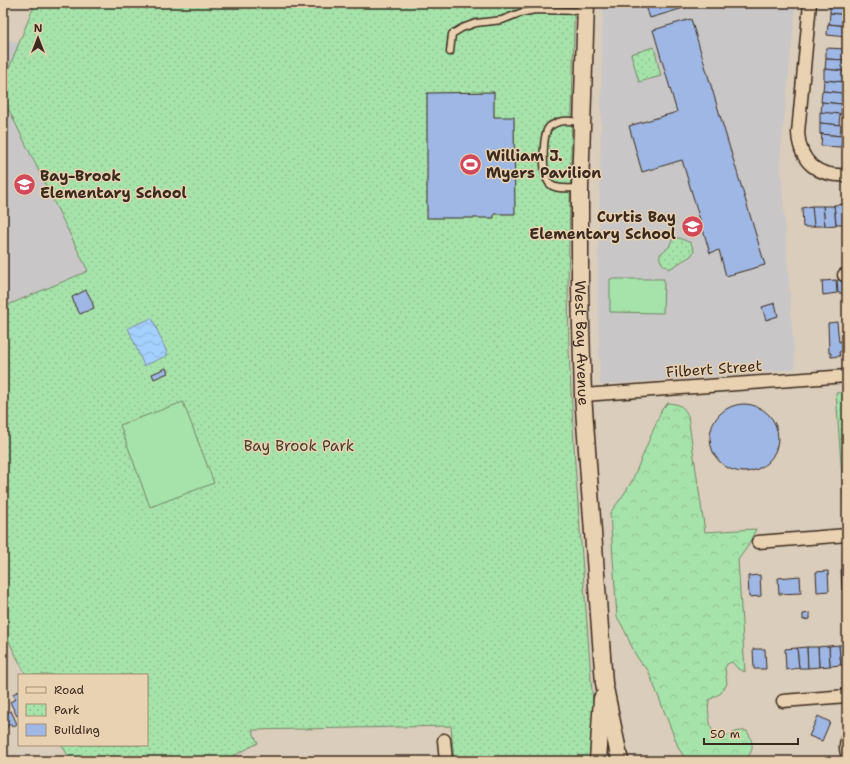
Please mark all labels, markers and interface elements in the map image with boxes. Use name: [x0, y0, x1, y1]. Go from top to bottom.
north arrow: [18, 18, 58, 58]
text: N: [34, 21, 43, 36]
place label: William J. Myers Pavilion: [486, 146, 601, 183]
sports icon: William J. Myers Pavilion: [458, 152, 484, 178]
place label: Bay-Brook Elementary School: [40, 166, 187, 203]
school or university icon: Bay-Brook Elementary School: [11, 172, 37, 198]
place label: Curtis Bay Elementary School: [529, 207, 676, 244]
school or university icon: Curtis Bay Elementary School: [679, 213, 705, 239]
street label: West Bay Avenue: [570, 280, 594, 406]
street label: Filbert Street: [665, 356, 763, 382]
park label: Bay Brook Park: [244, 436, 354, 456]
legend: [18, 674, 148, 746]
text: Road: [54, 682, 85, 698]
text: Park: [54, 702, 80, 718]
scale bar: [704, 720, 798, 746]
text: Building: [54, 722, 100, 738]
text: 50 m: [710, 726, 740, 742]

